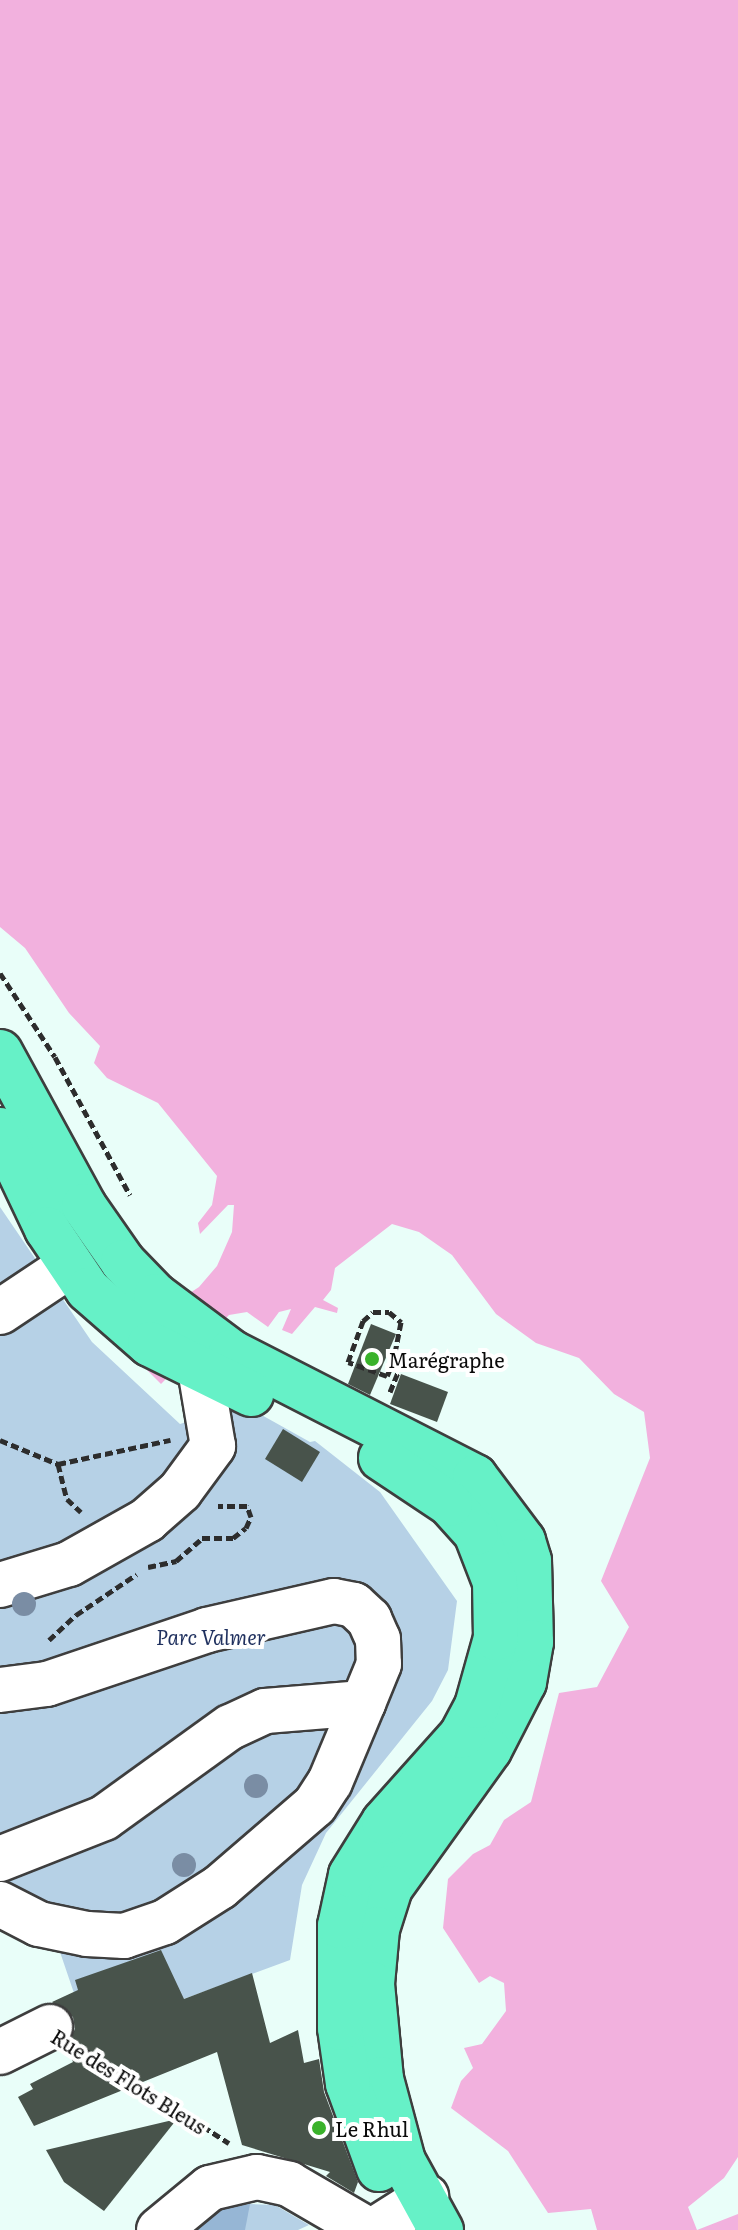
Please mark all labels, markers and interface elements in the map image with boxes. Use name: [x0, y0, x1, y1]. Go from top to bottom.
place label: Marégraphe: [388, 1347, 505, 1371]
marker: Marégraphe: [363, 1350, 381, 1368]
park label: Parc Valmer: [156, 1624, 266, 1648]
street label: Rue des Flots Bleus: [47, 2024, 211, 2138]
place label: Le Rhul: [335, 2116, 409, 2140]
marker: Le Rhul: [310, 2119, 328, 2137]

